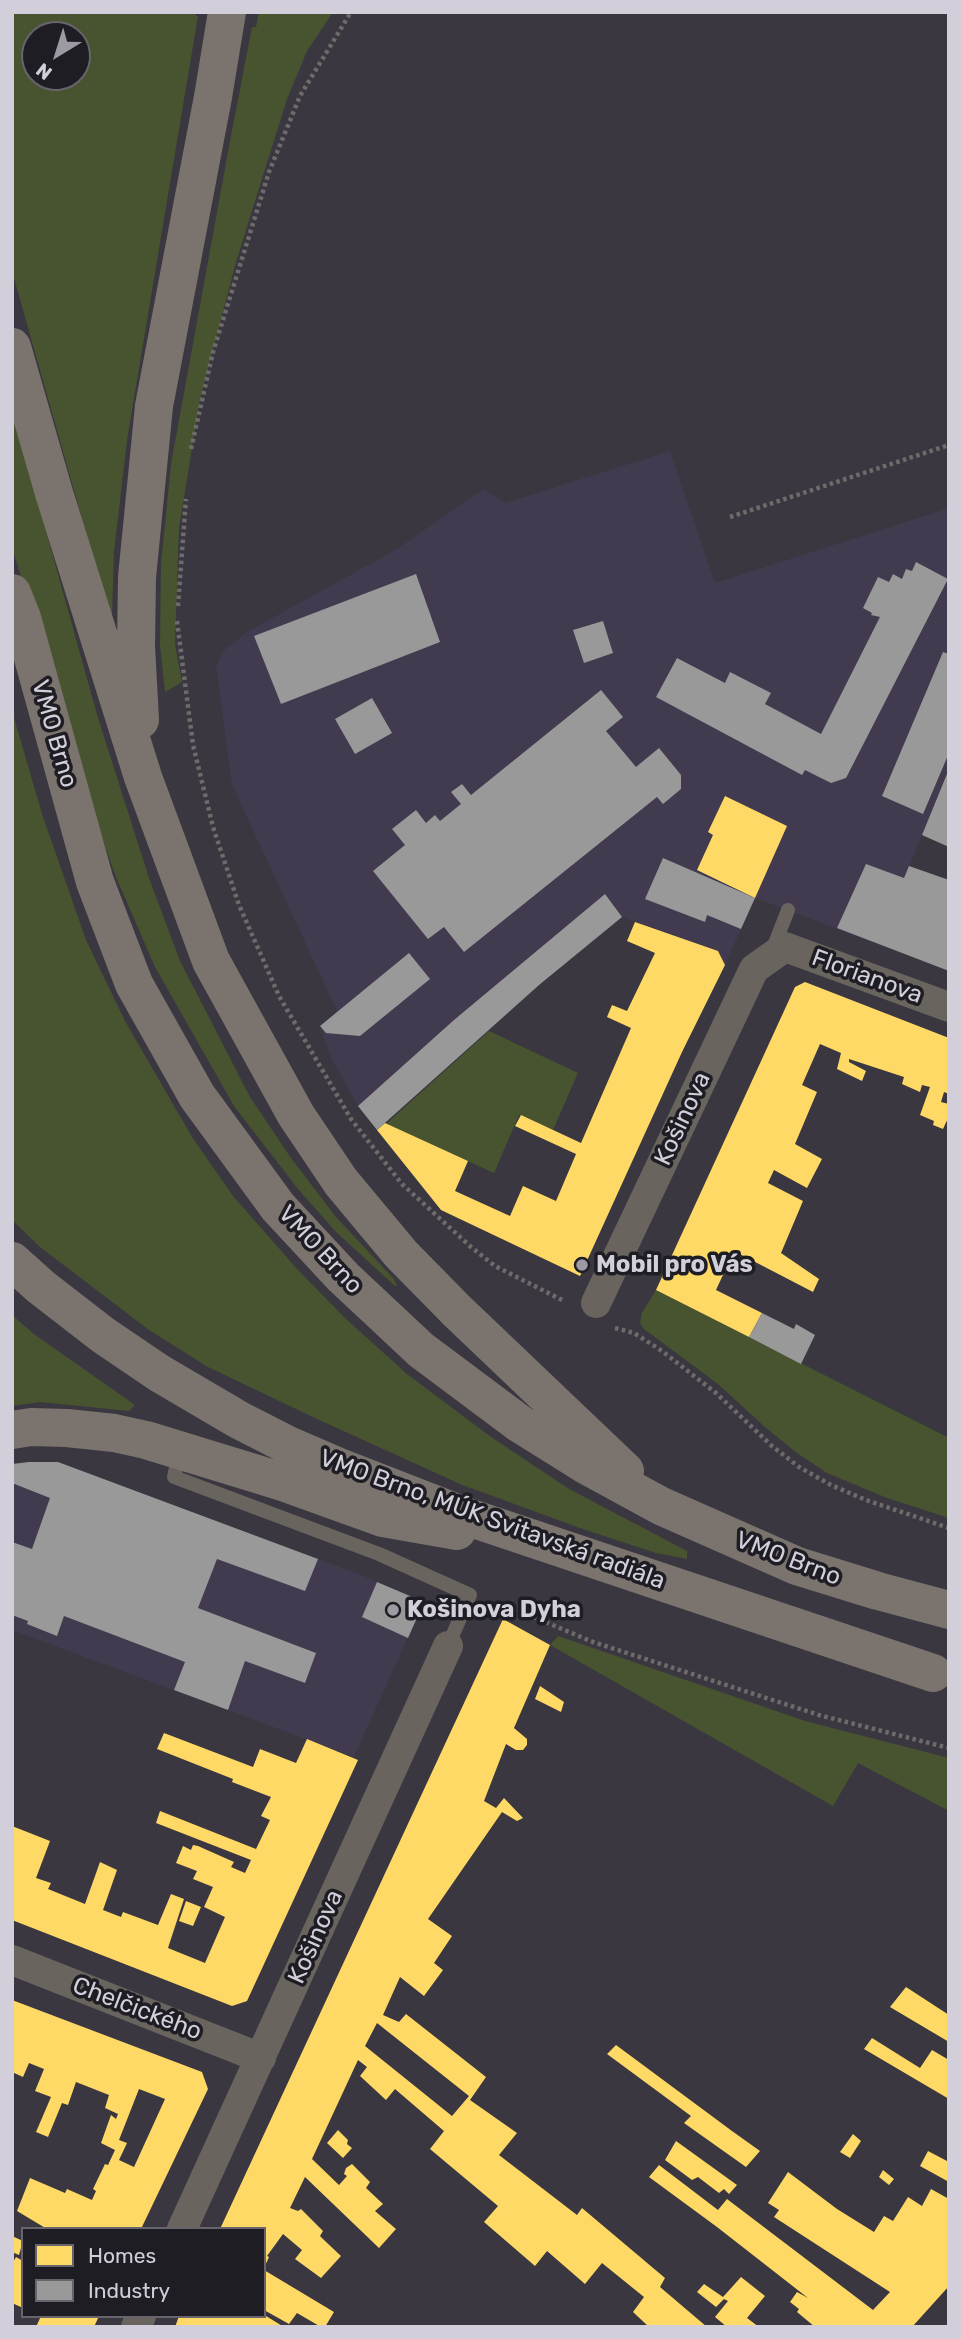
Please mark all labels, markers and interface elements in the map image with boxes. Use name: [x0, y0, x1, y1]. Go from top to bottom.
north arrow: [21, 21, 91, 91]
text: N: [32, 58, 56, 85]
street label: VMO Brno: [25, 677, 83, 791]
street label: Florianova: [808, 944, 926, 1010]
street label: Košinova: [649, 1068, 717, 1170]
street label: VMO Brno: [272, 1200, 368, 1300]
place label: Mobil pro Vás: [596, 1251, 753, 1279]
marker: Mobil pro Vás: [574, 1257, 590, 1273]
street label: VMO Brno, MÚK Svitavská radiála: [315, 1444, 669, 1596]
street label: VMO Brno: [731, 1526, 845, 1592]
place label: Košinova Dyha: [407, 1596, 581, 1624]
marker: Košinova Dyha: [385, 1602, 401, 1618]
street label: Košinova: [283, 1886, 349, 1988]
street label: Chelčického: [68, 1971, 206, 2047]
legend: [21, 2227, 266, 2318]
text: Homes: [88, 2243, 156, 2268]
text: Industry: [88, 2278, 170, 2303]

